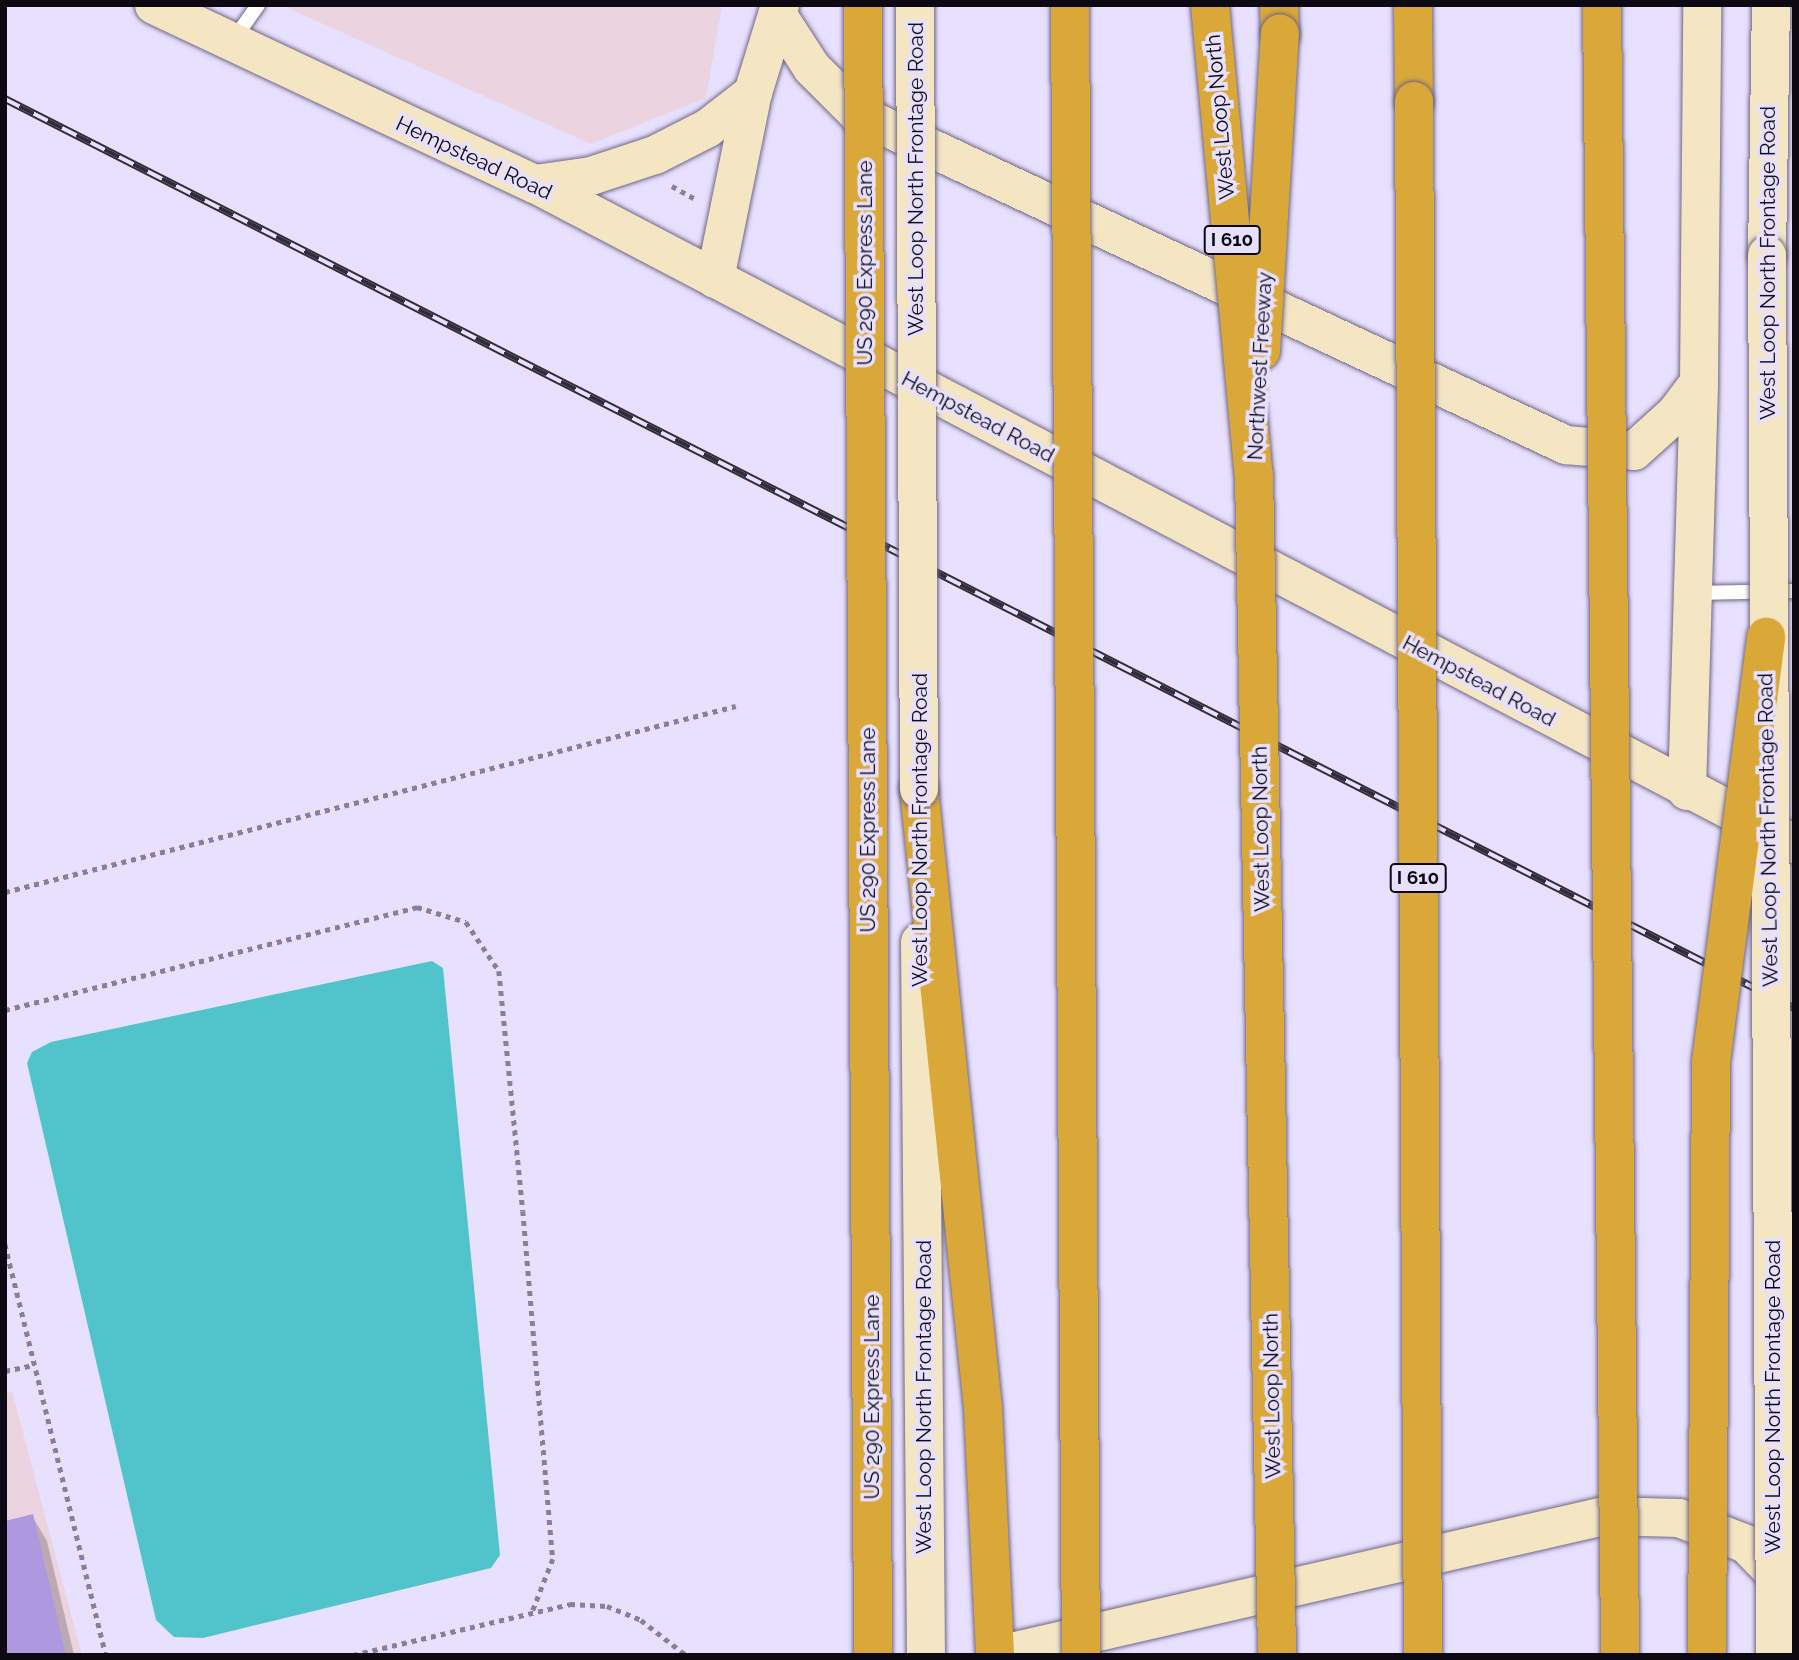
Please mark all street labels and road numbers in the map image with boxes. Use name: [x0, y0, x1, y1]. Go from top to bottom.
street label: West Loop North Frontage Road: [903, 22, 929, 336]
street label: West Loop North: [1200, 33, 1240, 201]
street label: West Loop North Frontage Road: [1755, 106, 1781, 420]
street label: Hempstead Road: [392, 111, 556, 205]
street label: US 290 Express Lane: [852, 161, 878, 365]
road number: I 610: [1202, 224, 1262, 256]
street label: Northwest Freeway: [1242, 271, 1278, 461]
street label: Hempstead Road: [897, 366, 1059, 468]
street label: Hempstead Road: [1398, 630, 1560, 732]
street label: West Loop North Frontage Road: [907, 673, 933, 987]
street label: West Loop North Frontage Road: [1753, 673, 1783, 987]
street label: US 290 Express Lane: [855, 728, 881, 932]
street label: West Loop North: [1247, 746, 1275, 912]
road number: I 610: [1388, 862, 1448, 894]
street label: West Loop North Frontage Road: [911, 1240, 937, 1554]
street label: West Loop North Frontage Road: [1760, 1240, 1786, 1554]
street label: US 290 Express Lane: [859, 1295, 885, 1499]
street label: West Loop North: [1258, 1313, 1286, 1479]

